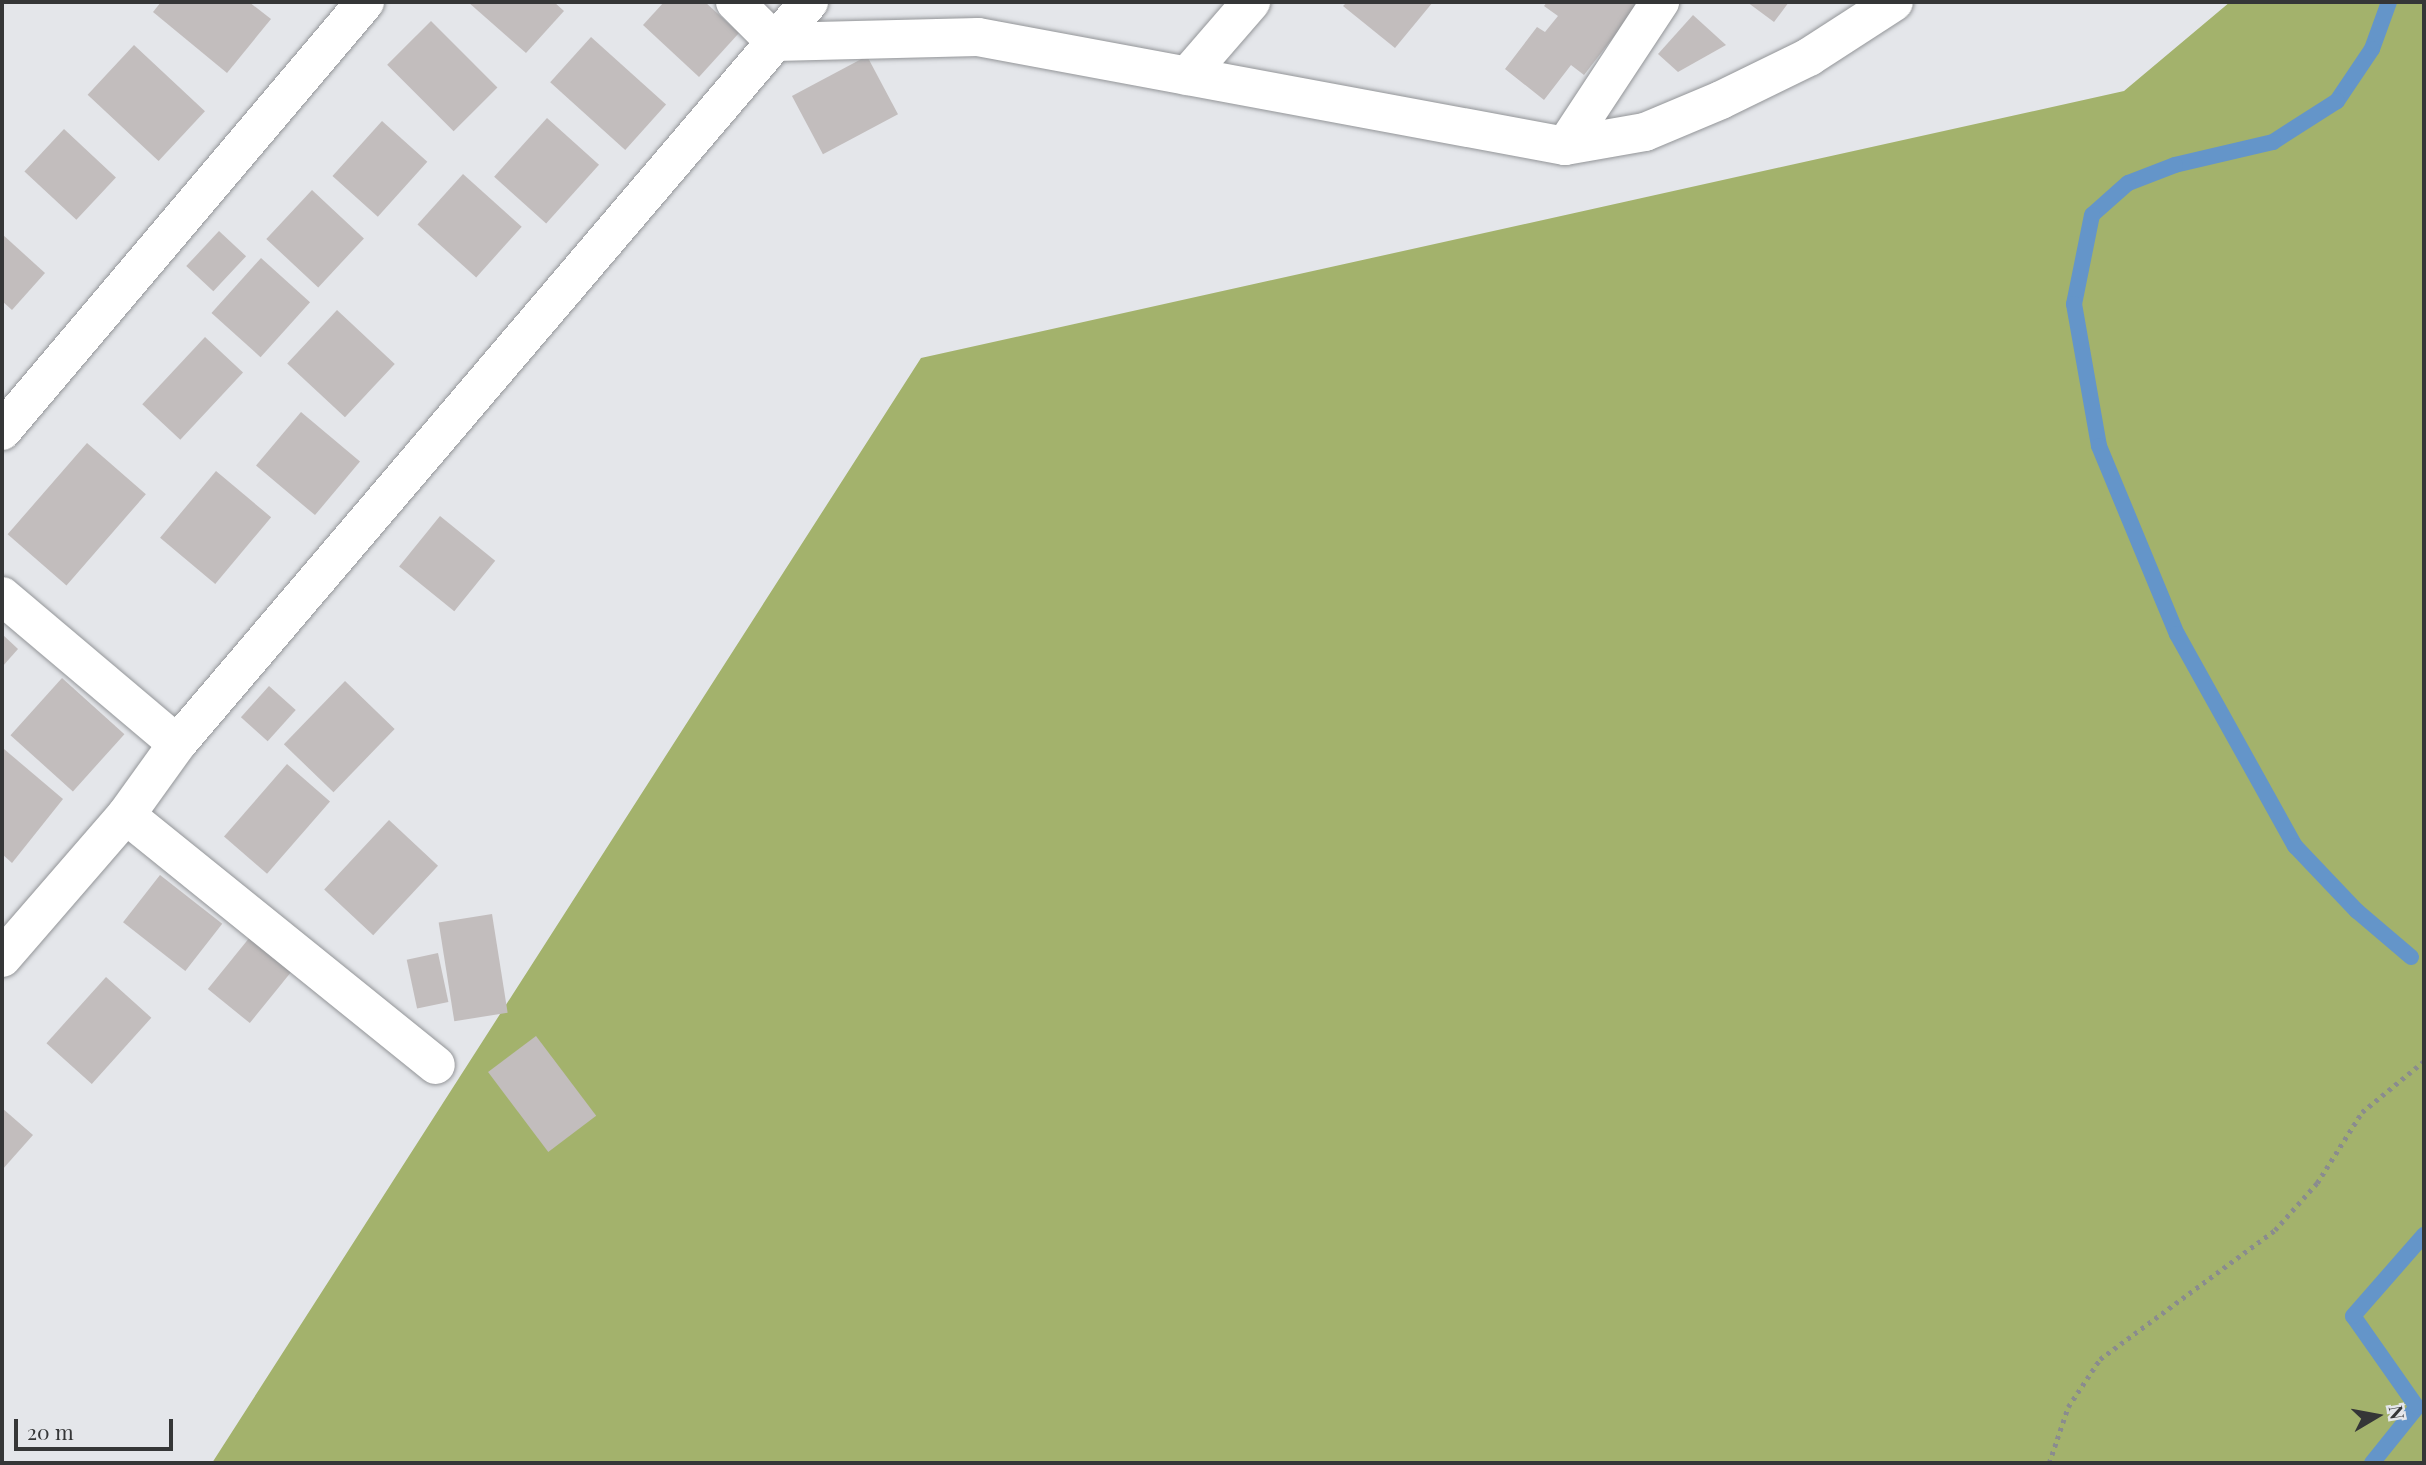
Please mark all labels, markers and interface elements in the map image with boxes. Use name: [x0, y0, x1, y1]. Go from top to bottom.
north arrow: [2342, 1381, 2412, 1451]
text: N: [2384, 1403, 2412, 1421]
scale bar: [18, 1406, 177, 1450]
text: 20 m: [27, 1417, 74, 1445]

